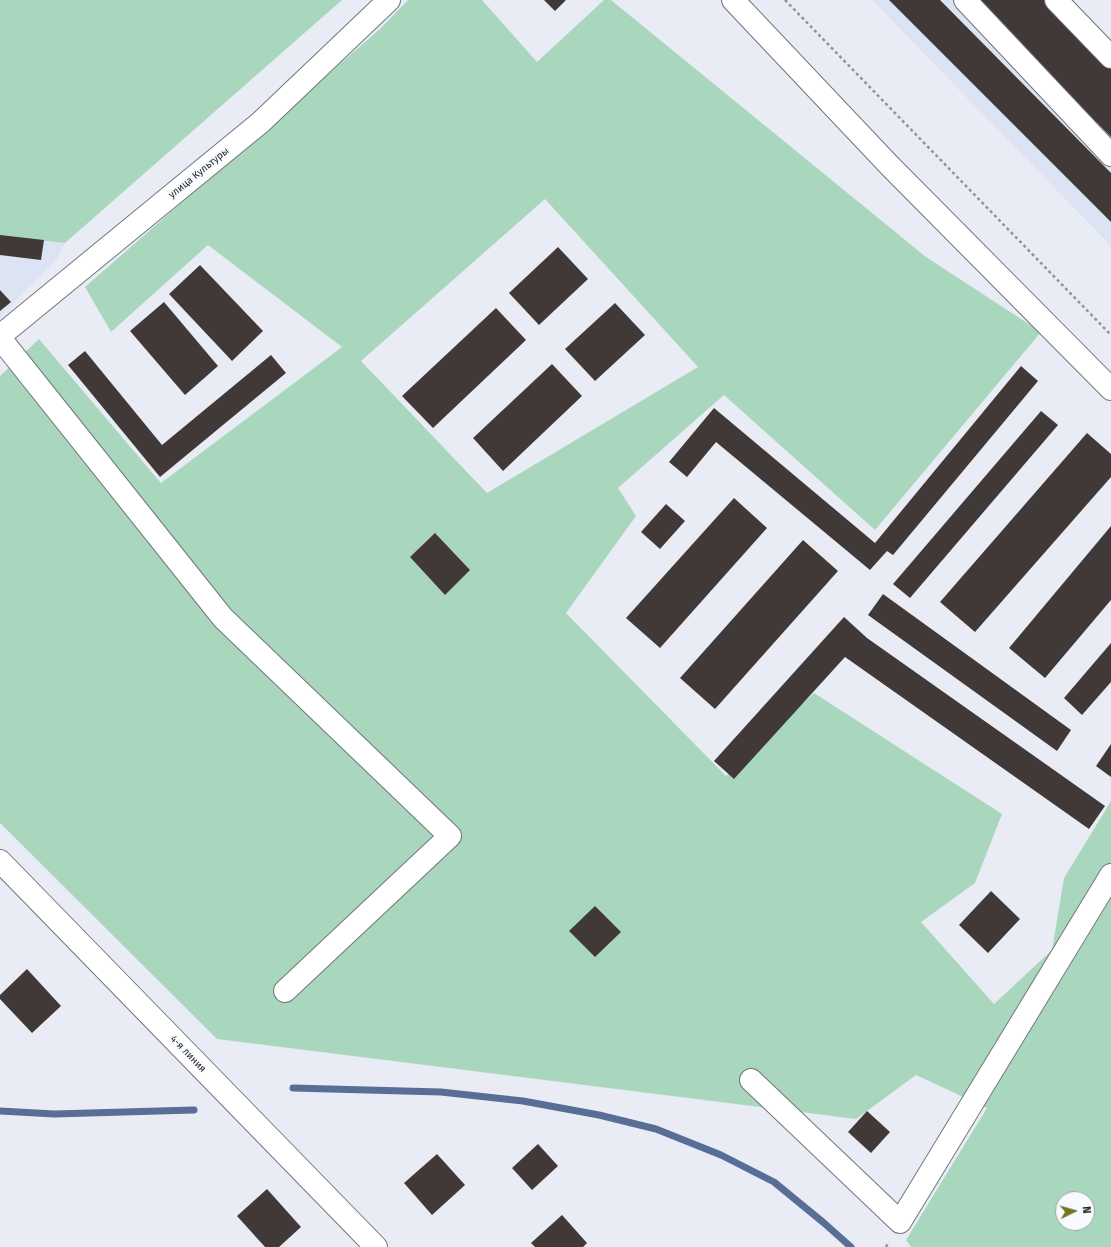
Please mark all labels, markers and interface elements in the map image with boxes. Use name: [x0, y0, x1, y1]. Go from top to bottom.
street label: улица Культуры: [166, 145, 232, 201]
street label: 4-я линия: [168, 1033, 208, 1075]
north arrow: [1055, 1191, 1095, 1231]
text: N: [1080, 1206, 1093, 1214]

